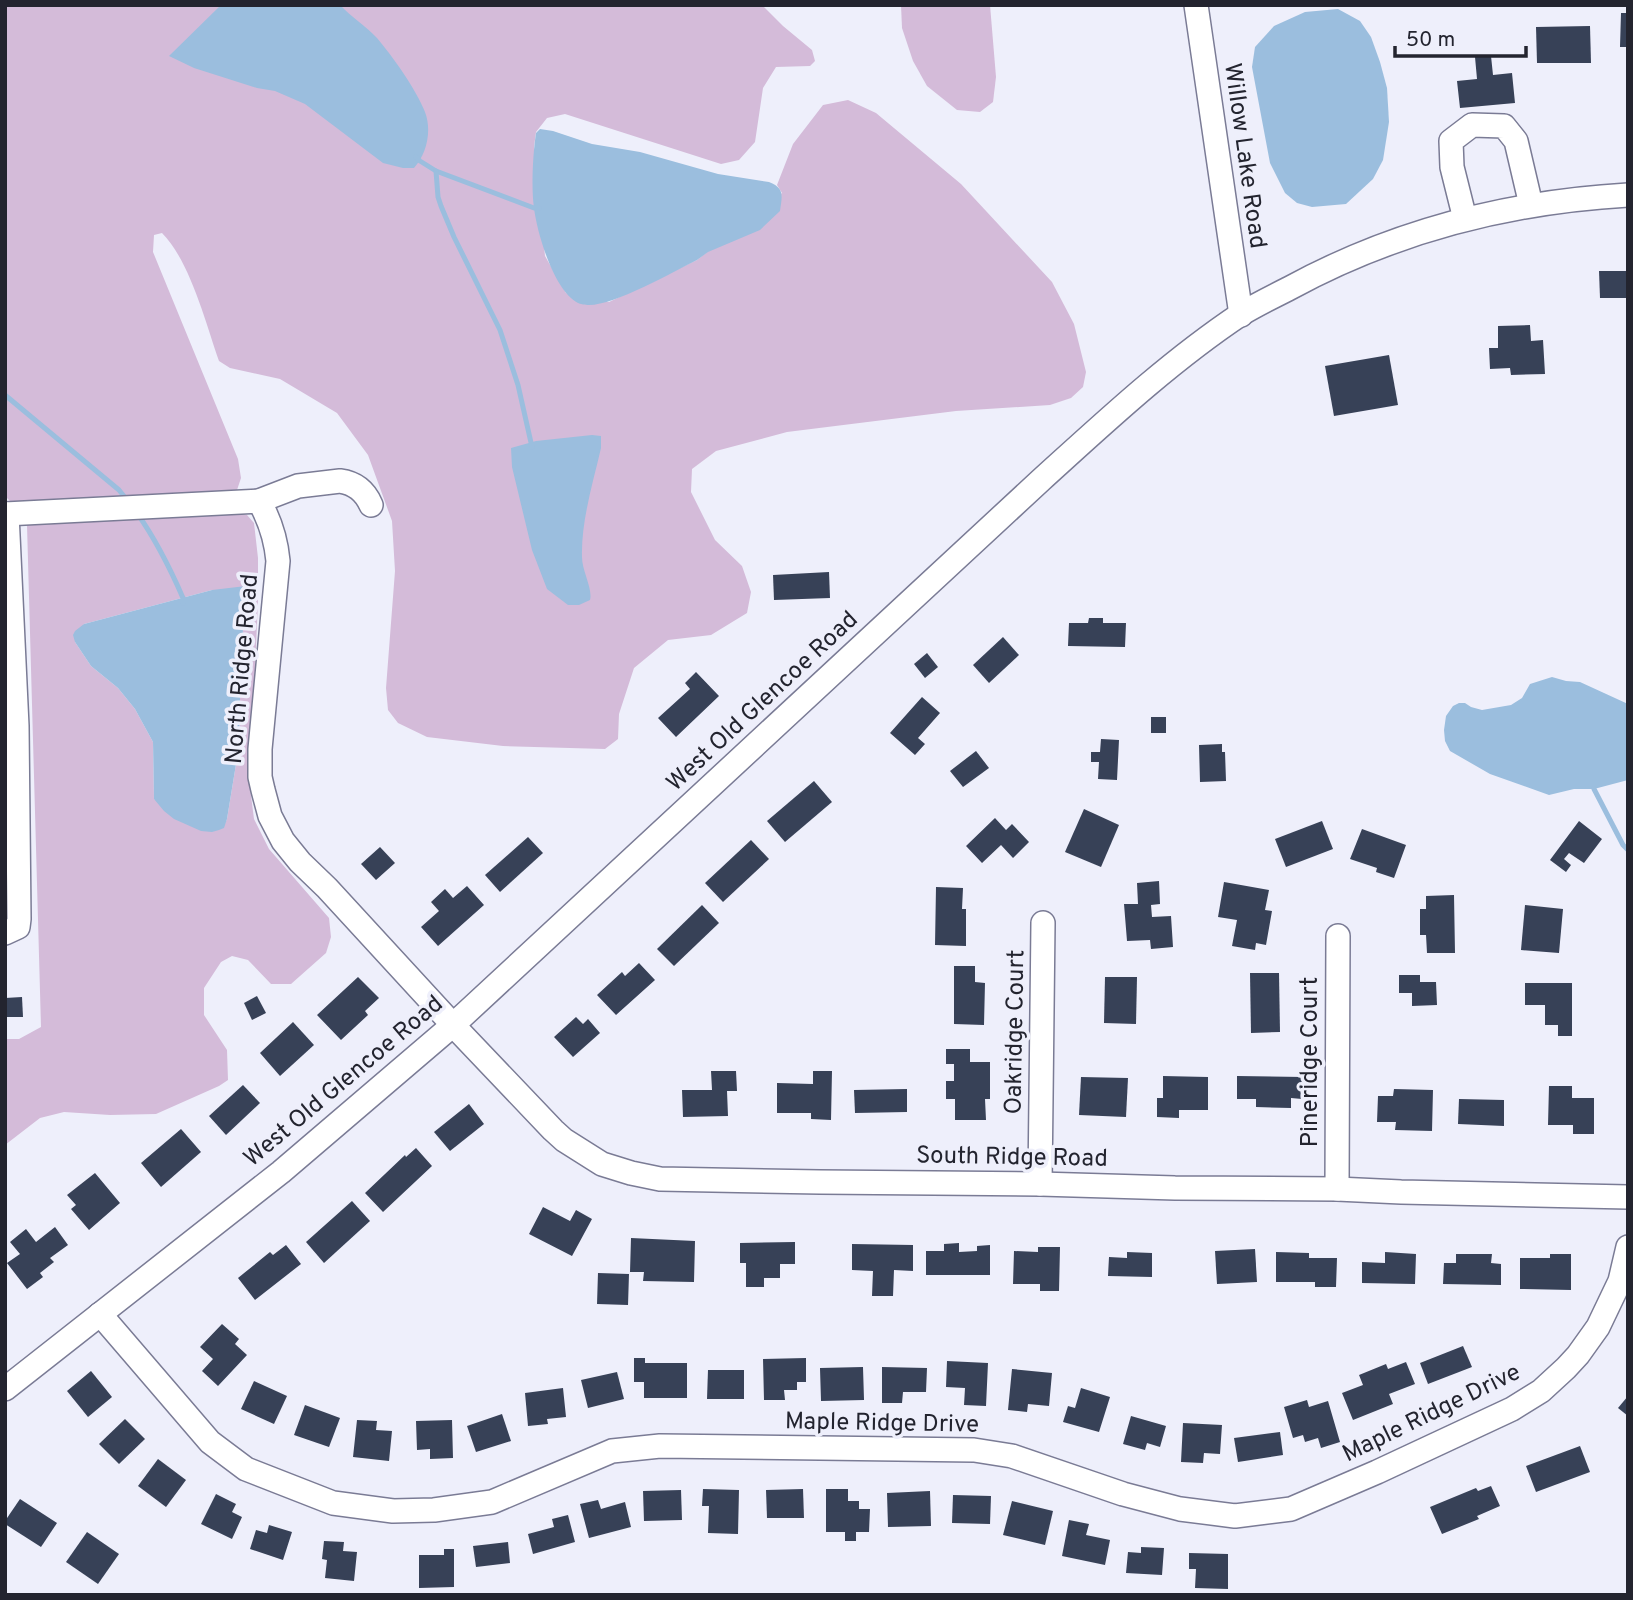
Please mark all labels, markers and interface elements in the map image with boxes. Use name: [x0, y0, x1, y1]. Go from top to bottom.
scale bar: [1395, 14, 1526, 58]
text: 50 m: [1406, 27, 1455, 54]
street label: Willow Lake Road: [1216, 61, 1272, 251]
street label: North Ridge Road: [220, 573, 266, 765]
street label: West Old Glencoe Road: [661, 605, 865, 799]
street label: Oakridge Court: [1000, 949, 1032, 1115]
street label: Pineridge Court: [1296, 977, 1326, 1147]
street label: West Old Glencoe Road: [238, 990, 450, 1174]
street label: South Ridge Road: [916, 1141, 1108, 1175]
street label: Maple Ridge Drive: [1338, 1358, 1526, 1470]
street label: Maple Ridge Drive: [785, 1407, 979, 1441]

